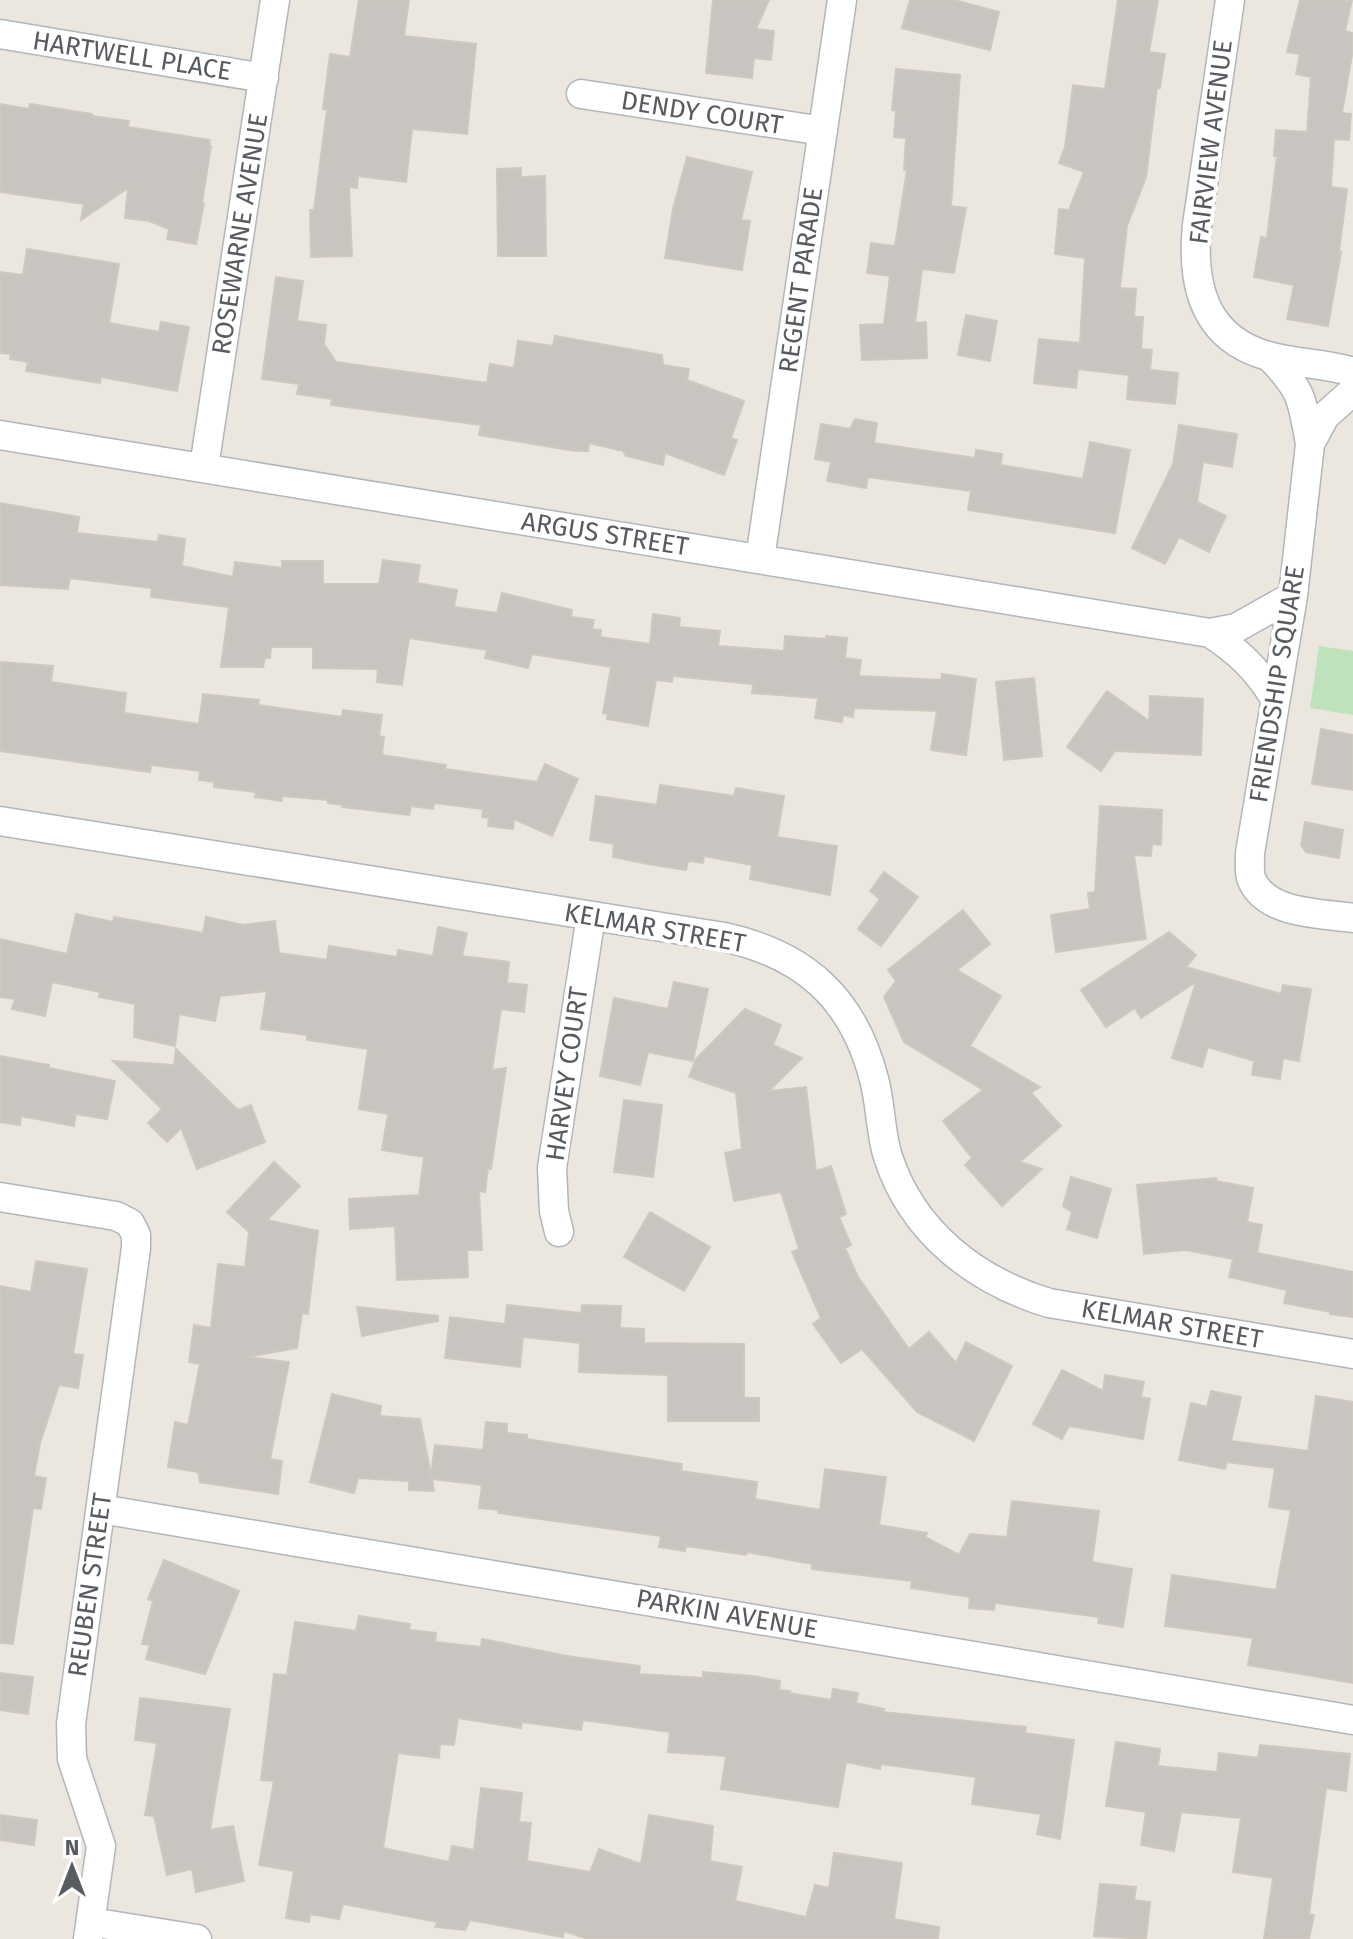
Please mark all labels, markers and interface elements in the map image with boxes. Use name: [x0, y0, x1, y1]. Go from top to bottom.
street label: HARTWELL PLACE: [31, 25, 233, 87]
street label: FAIRVIEW AVENUE: [1183, 38, 1239, 246]
street label: DENDY COURT: [619, 85, 786, 141]
street label: ROSEWARNE AVENUE: [206, 111, 274, 357]
street label: REGENT PARADE: [773, 185, 829, 375]
street label: ARGUS STREET: [519, 505, 691, 563]
street label: FRIENDSHIP SQUARE: [1243, 563, 1311, 805]
street label: KELMAR STREET: [562, 897, 749, 959]
street label: HARVEY COURT: [539, 984, 595, 1163]
street label: KELMAR STREET: [1079, 1293, 1266, 1355]
street label: REUBEN STREET: [62, 1491, 118, 1679]
street label: PARKIN AVENUE: [634, 1583, 820, 1645]
north arrow: [32, 1827, 112, 1907]
text: N: [65, 1834, 79, 1861]

